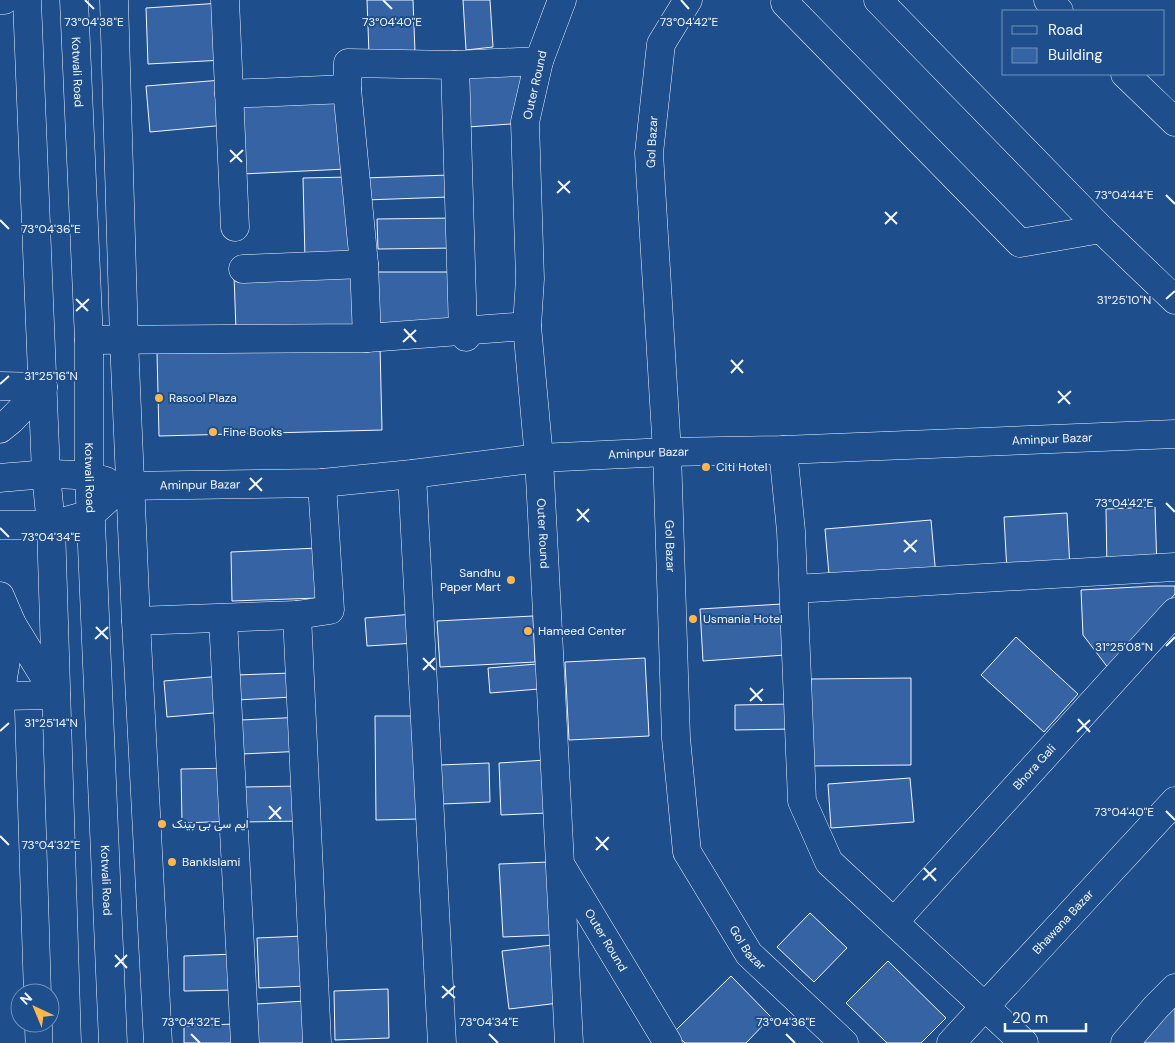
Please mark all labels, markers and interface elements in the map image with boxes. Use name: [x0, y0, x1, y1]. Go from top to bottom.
legend: [1002, 10, 1165, 75]
text: 73°04'38"E: [64, 14, 124, 30]
text: 73°04'40"E: [362, 14, 422, 30]
text: 73°04'42"E: [660, 14, 718, 30]
text: Road: [1048, 20, 1083, 40]
street label: Kotwali Road: [68, 36, 87, 107]
text: Building: [1048, 45, 1103, 65]
street label: Outer Round: [519, 49, 551, 121]
street label: Gol Bazar: [643, 115, 661, 169]
text: 73°04'44"E: [1095, 187, 1154, 203]
text: 73°04'36"E: [21, 221, 81, 237]
text: 31°25'10"N: [1097, 292, 1151, 308]
text: 31°25'16"N: [24, 368, 78, 384]
place label: Rasool Plaza: [169, 390, 237, 406]
marker: Rasool Plaza: [153, 392, 165, 404]
place label: Fine Books: [223, 424, 282, 440]
marker: Fine Books: [207, 426, 219, 438]
street label: Aminpur Bazar: [1011, 429, 1093, 449]
street label: Kotwali Road: [81, 442, 99, 513]
street label: Aminpur Bazar: [608, 444, 689, 463]
place label: Citi Hotel: [716, 459, 767, 475]
marker: Citi Hotel: [700, 461, 712, 473]
street label: Aminpur Bazar: [159, 476, 241, 493]
text: 73°04'42"E: [1095, 495, 1153, 511]
street label: Outer Round: [533, 498, 553, 569]
street label: Gol Bazar: [661, 520, 679, 573]
text: 73°04'34"E: [21, 529, 81, 545]
place label: Sandhu Paper Mart: [440, 565, 501, 595]
marker: Sandhu Paper Mart: [505, 574, 517, 586]
place label: Usmania Hotel: [703, 611, 783, 627]
marker: Usmania Hotel: [687, 613, 699, 625]
place label: Hameed Center: [538, 623, 626, 639]
marker: Hameed Center: [522, 625, 534, 637]
text: 31°25'08"N: [1095, 639, 1153, 655]
text: 31°25'14"N: [24, 715, 78, 731]
street label: Bhora Gali: [1009, 741, 1059, 794]
text: 73°04'40"E: [1094, 804, 1154, 820]
place label: ایم سی بی بینک: [172, 816, 249, 832]
marker: ایم سی بی بینک: [156, 818, 168, 830]
text: 73°04'32"E: [22, 837, 81, 853]
street label: Kotwali Road: [97, 845, 116, 916]
place label: BankIslami: [182, 854, 240, 870]
marker: BankIslami: [166, 856, 178, 868]
street label: Bhawana Bazar: [1029, 886, 1097, 958]
street label: Outer Round: [581, 906, 631, 974]
street label: Gol Bazar: [726, 922, 770, 974]
north arrow: [10, 983, 60, 1033]
text: N: [16, 989, 36, 1009]
scale bar: [1005, 1000, 1086, 1032]
text: 20 m: [1012, 1008, 1048, 1028]
text: 73°04'32"E: [162, 1014, 221, 1030]
text: 73°04'34"E: [459, 1014, 519, 1030]
text: 73°04'36"E: [756, 1014, 816, 1030]

